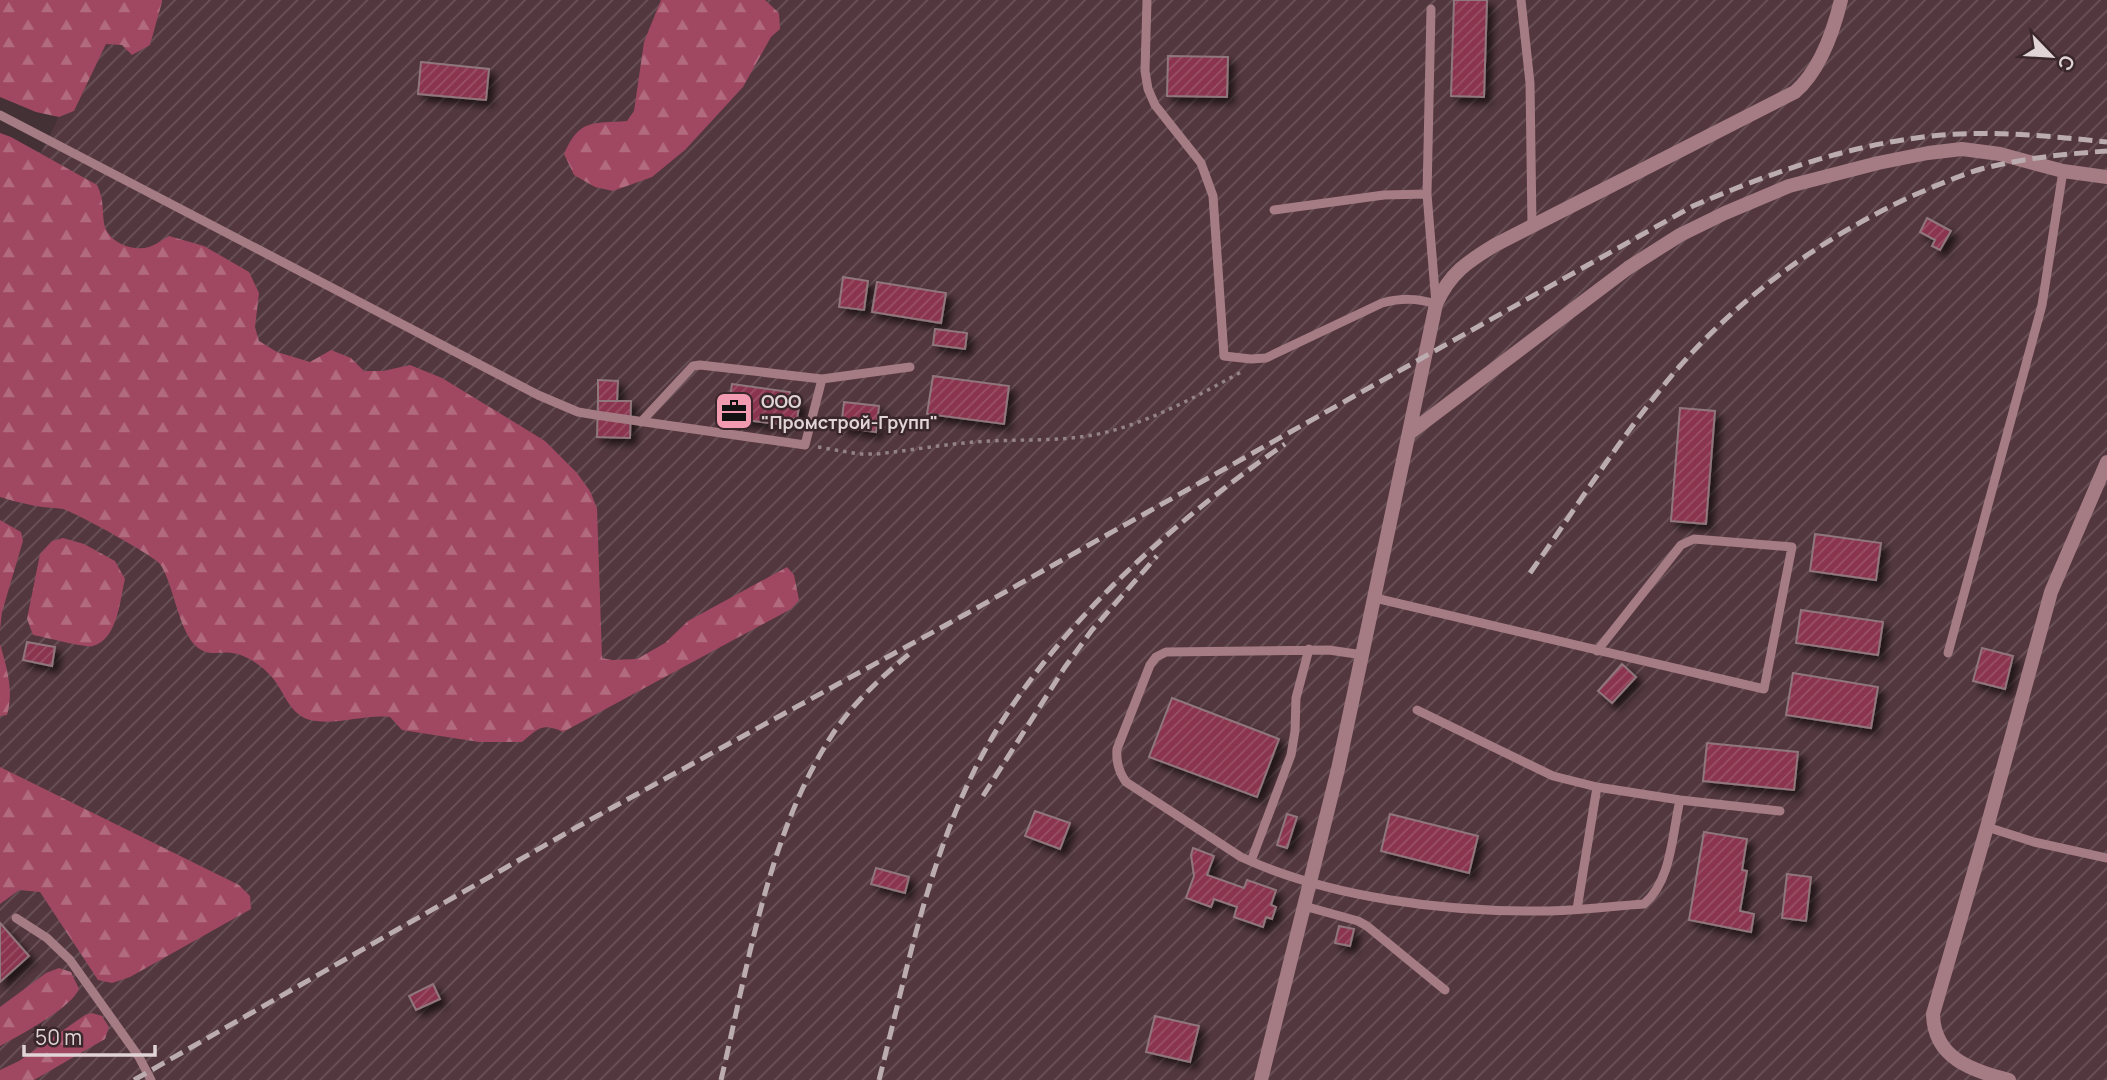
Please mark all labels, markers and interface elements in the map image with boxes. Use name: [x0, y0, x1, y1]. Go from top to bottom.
north arrow: [2016, 21, 2086, 91]
text: С: [2052, 51, 2081, 75]
place label: ООО "Промстрой-Групп": [761, 389, 938, 434]
office icon: ООО "Промстрой-Групп": [713, 390, 755, 432]
scale bar: [24, 1014, 156, 1058]
text: 50 m: [35, 1023, 82, 1051]

